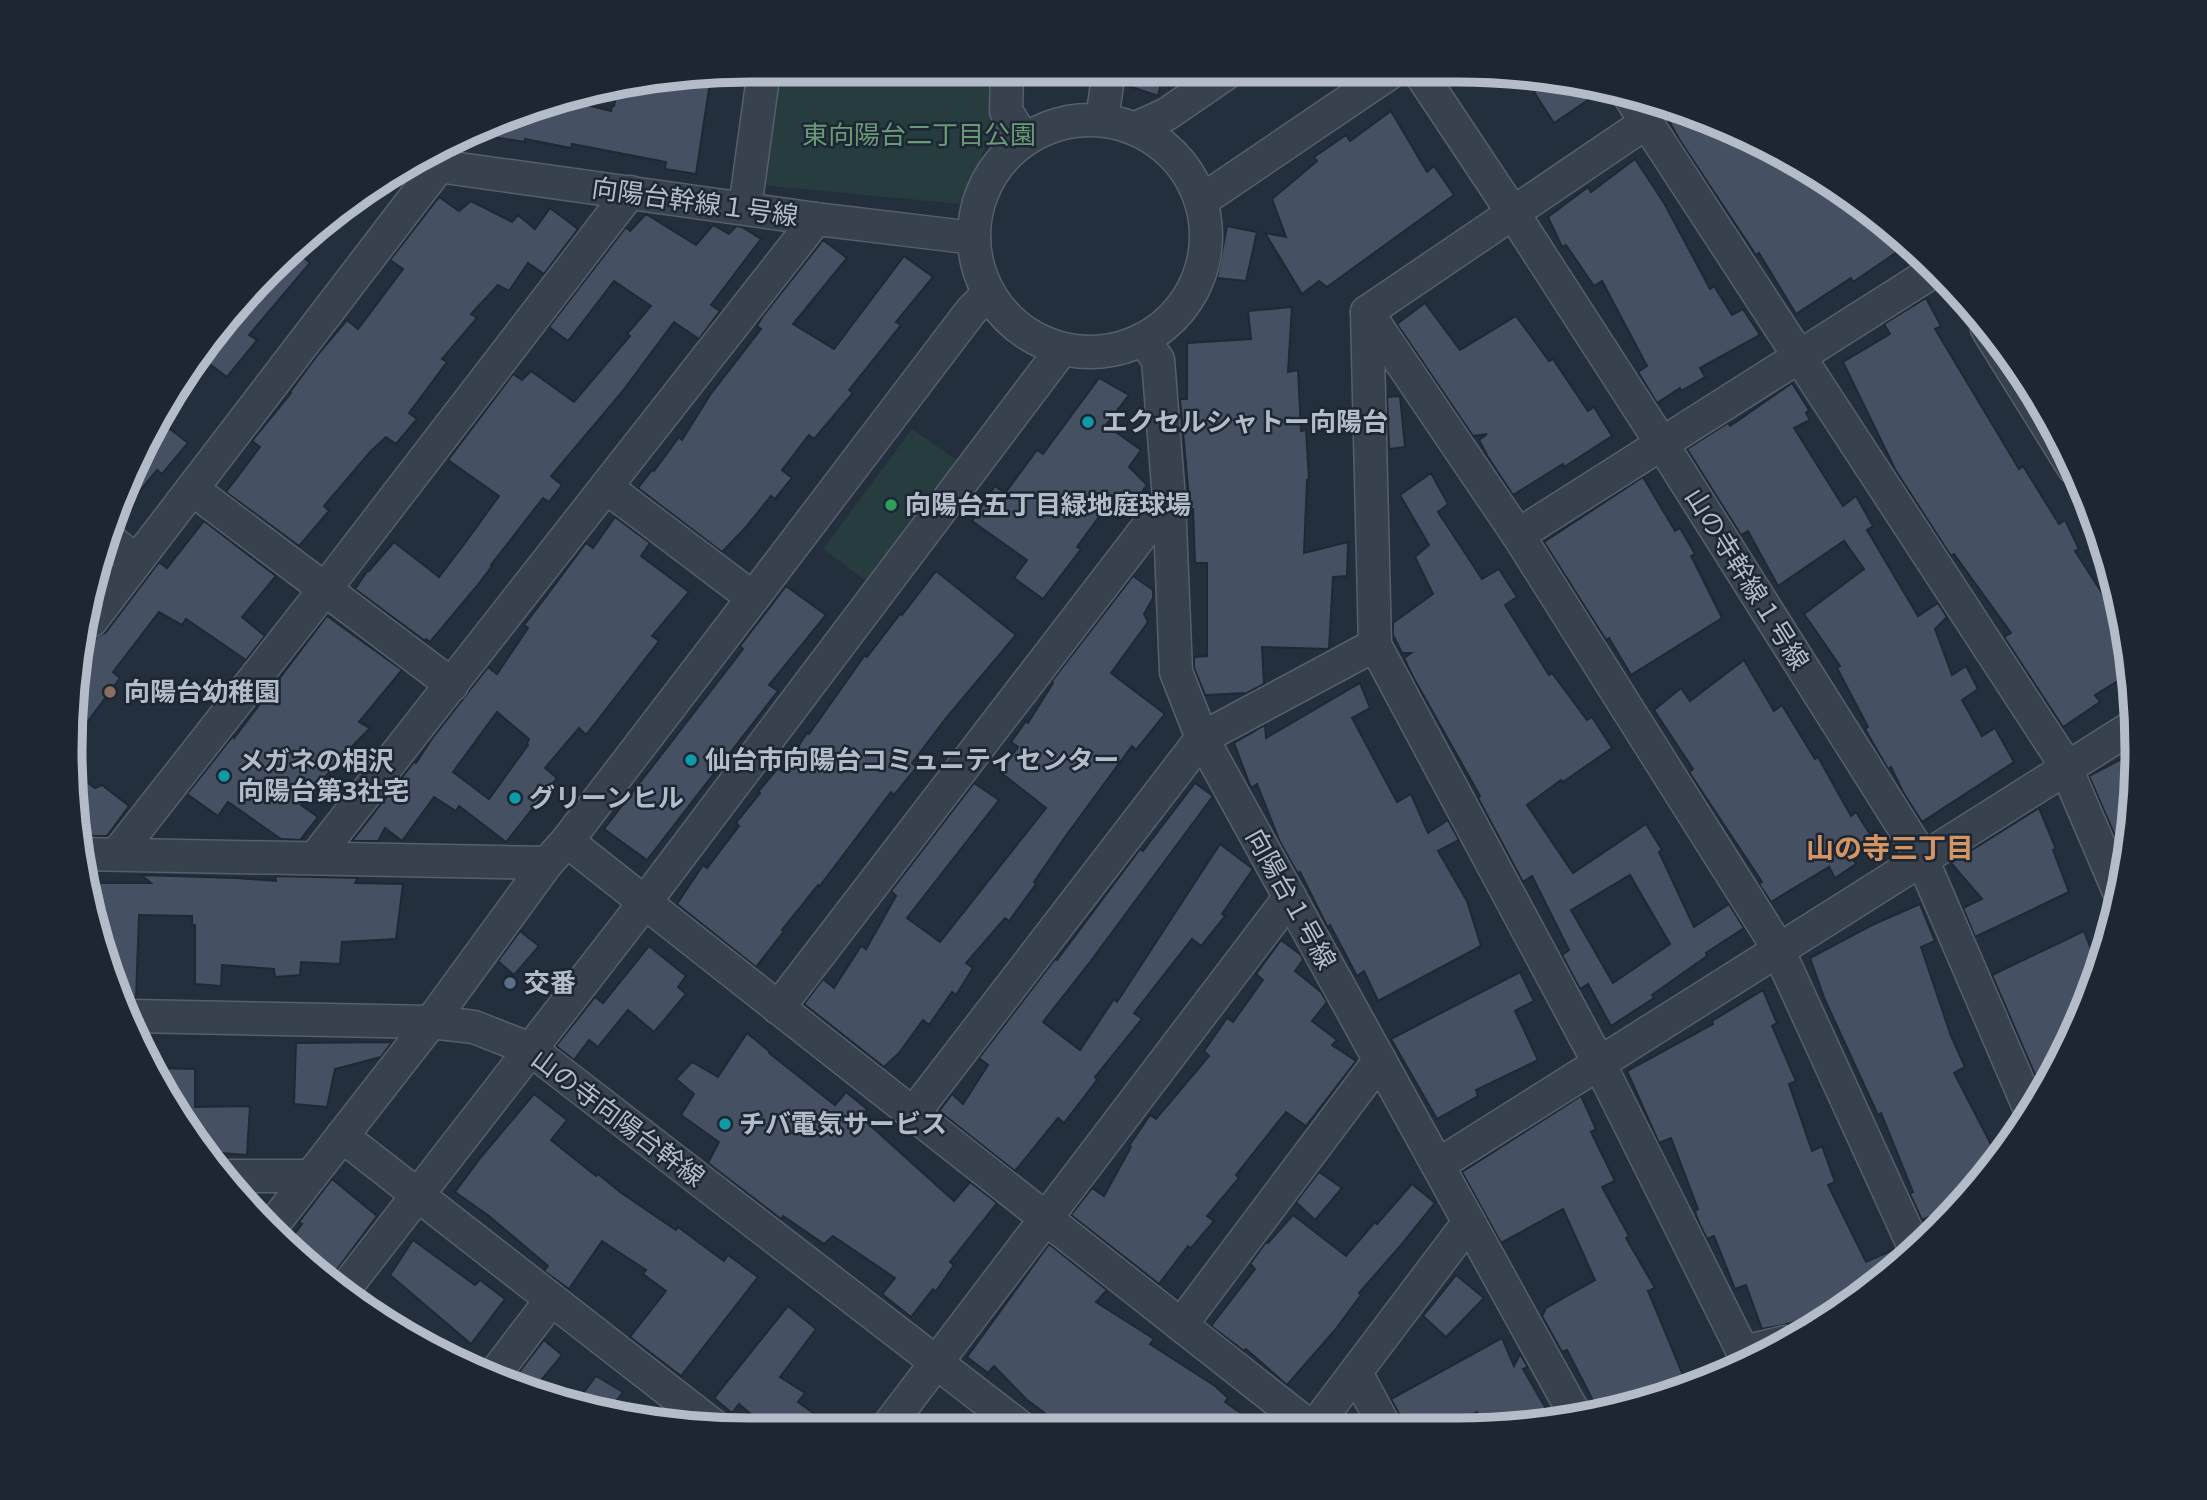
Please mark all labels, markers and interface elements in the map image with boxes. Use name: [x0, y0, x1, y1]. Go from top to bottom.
park label: 東向陽台二丁目公園: [802, 118, 1036, 149]
street label: 向陽台幹線１号線: [590, 171, 800, 230]
place label: エクセルシャトー向陽台: [1102, 405, 1388, 436]
marker: エクセルシャトー向陽台: [1080, 414, 1096, 430]
street label: 山の寺幹線１号線: [1680, 482, 1817, 675]
place label: 向陽台五丁目緑地庭球場: [905, 488, 1191, 519]
marker: 向陽台五丁目緑地庭球場: [883, 497, 899, 513]
place label: 向陽台幼稚園: [124, 675, 280, 706]
marker: 向陽台幼稚園: [102, 684, 118, 700]
place label: 仙台市向陽台コミュニティセンター: [705, 743, 1119, 774]
place label: メガネの相沢 向陽台第3社宅: [238, 744, 409, 805]
marker: 仙台市向陽台コミュニティセンター: [683, 752, 699, 768]
marker: メガネの相沢 向陽台第3社宅: [216, 768, 232, 784]
place label: グリーンヒル: [529, 781, 684, 812]
marker: グリーンヒル: [507, 790, 523, 806]
street label: 向陽台１号線: [1241, 823, 1344, 974]
district label: 山の寺三丁目: [1806, 830, 1974, 864]
place label: 交番: [524, 966, 576, 997]
marker: 交番: [502, 975, 518, 991]
street label: 山の寺向陽台幹線: [527, 1042, 711, 1192]
place label: チバ電気サービス: [739, 1107, 947, 1138]
marker: チバ電気サービス: [717, 1116, 733, 1132]

